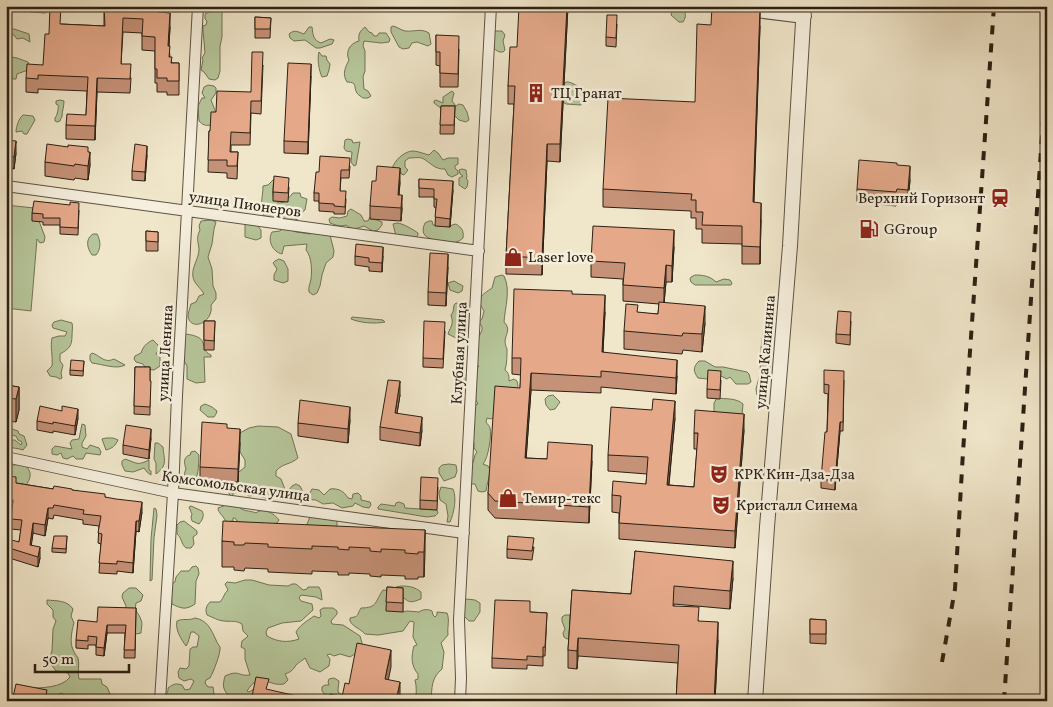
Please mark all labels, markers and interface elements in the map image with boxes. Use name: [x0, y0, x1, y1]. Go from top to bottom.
building icon: ТЦ Гранат: [525, 82, 547, 104]
place label: ТЦ Гранат: [551, 84, 622, 105]
street label: улица Пионеров: [187, 187, 302, 224]
station icon: Верхний Горизонт: [989, 187, 1011, 209]
place label: Верхний Горизонт: [858, 189, 985, 210]
fuel station icon: GGroup: [858, 218, 880, 240]
place label: GGroup: [884, 220, 937, 241]
shop icon: Laser love: [502, 246, 524, 268]
place label: Laser love: [528, 248, 594, 269]
street label: улица Калинина: [751, 294, 782, 410]
street label: Клубная улица: [447, 301, 474, 405]
street label: улица Ленина: [153, 304, 180, 402]
theatre icon: КРК Кин-Дза-Дза: [708, 463, 730, 485]
place label: КРК Кин-Дза-Дза: [734, 465, 855, 486]
street label: Комсомольская улица: [160, 467, 312, 508]
shop icon: Темир-текс: [497, 487, 519, 509]
place label: Темир-текс: [523, 489, 601, 510]
theatre icon: Кристалл Синема: [710, 494, 732, 516]
place label: Кристалл Синема: [736, 496, 858, 517]
scale bar: [35, 642, 129, 674]
text: 50 m: [42, 650, 74, 671]

